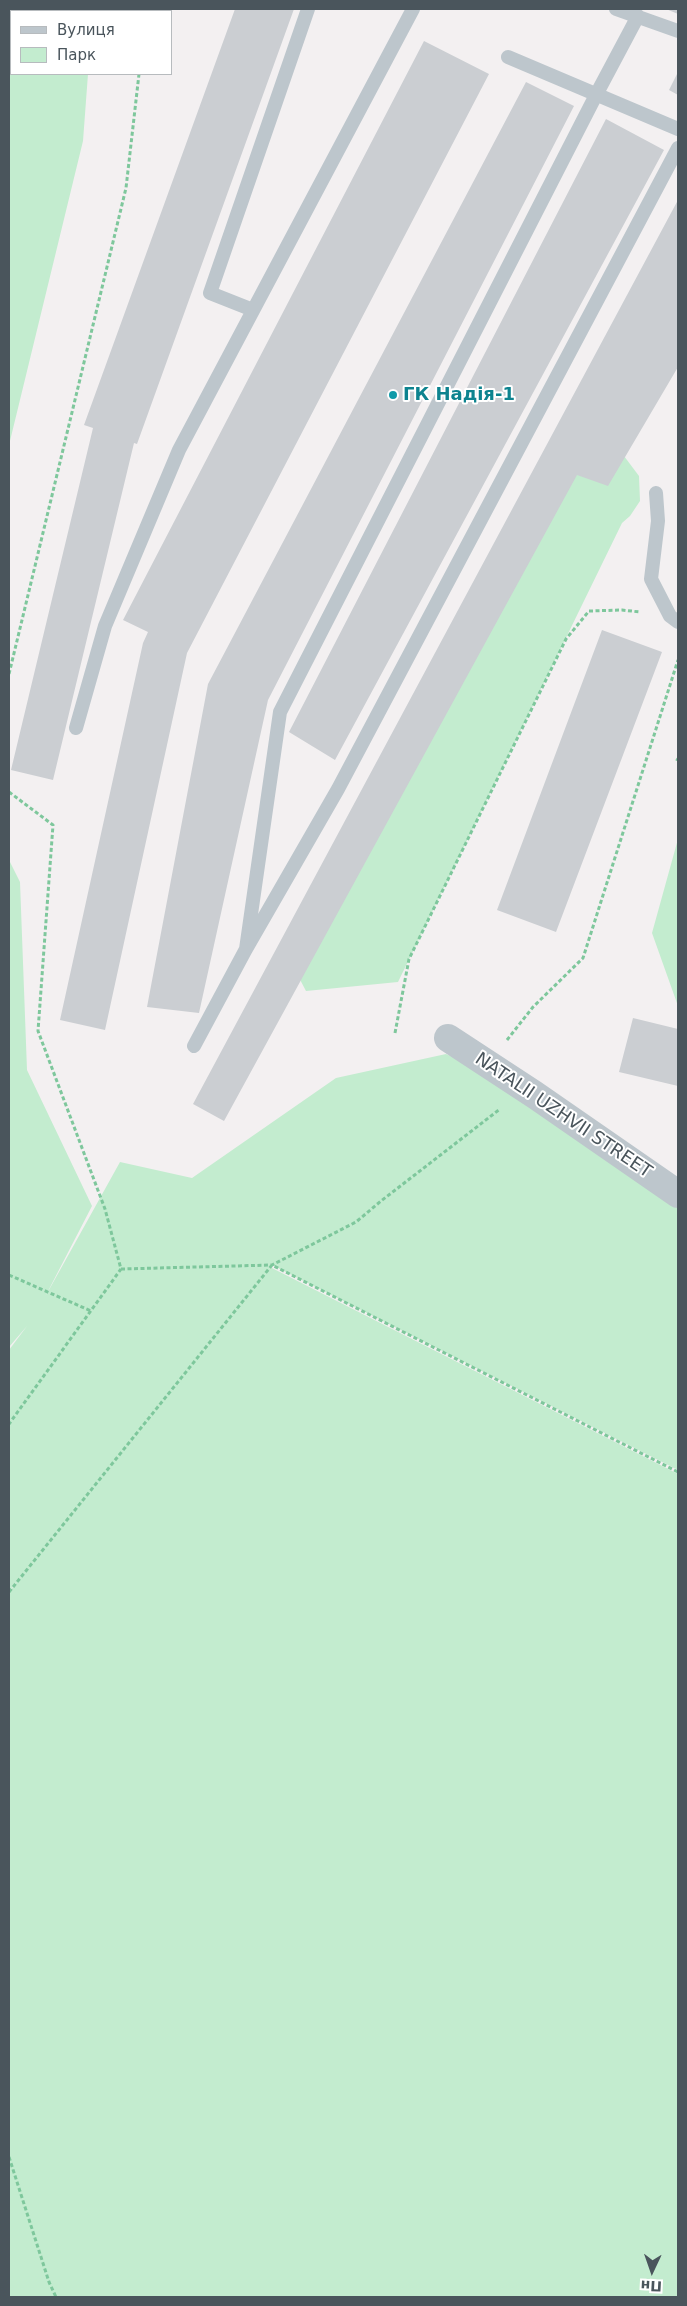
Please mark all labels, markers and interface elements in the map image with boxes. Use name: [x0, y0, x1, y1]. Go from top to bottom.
legend: [10, 10, 172, 75]
text: Вулиця: [57, 21, 115, 39]
text: Парк: [57, 46, 96, 64]
place label: ГК Надія-1: [403, 384, 515, 406]
marker: ГК Надія-1: [387, 389, 399, 401]
street label: NATALII UZHVII STREET: [470, 1049, 656, 1183]
north arrow: [627, 2246, 677, 2296]
text: Пн: [640, 2277, 662, 2295]

